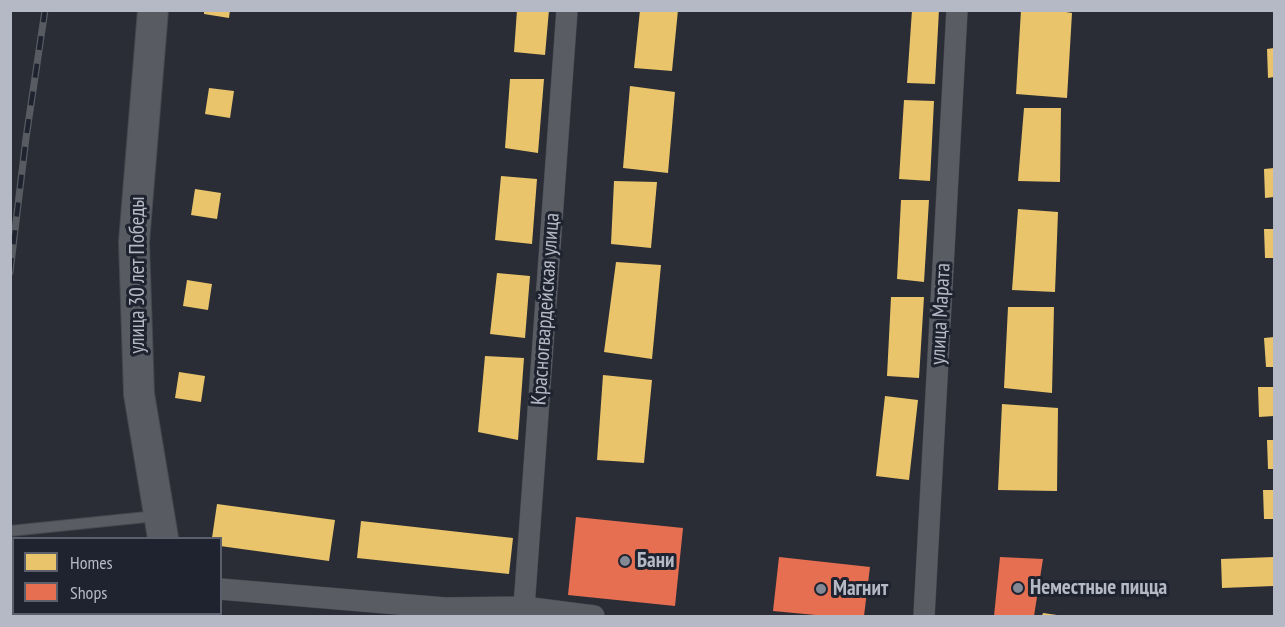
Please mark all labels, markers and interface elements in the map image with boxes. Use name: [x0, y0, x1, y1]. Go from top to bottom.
street label: улица 30 лет Победы: [125, 196, 151, 354]
street label: Красногвардейская улица: [527, 212, 565, 406]
street label: улица Марата: [926, 262, 956, 366]
legend: [12, 537, 222, 615]
place label: Бани: [637, 548, 674, 574]
text: Homes: [70, 551, 113, 574]
marker: Бани: [618, 554, 632, 568]
place label: Неместные пицца: [1030, 575, 1167, 601]
place label: Магнит: [833, 576, 888, 602]
text: Shops: [70, 581, 107, 604]
marker: Неместные пицца: [1011, 581, 1025, 595]
marker: Магнит: [814, 582, 828, 596]

